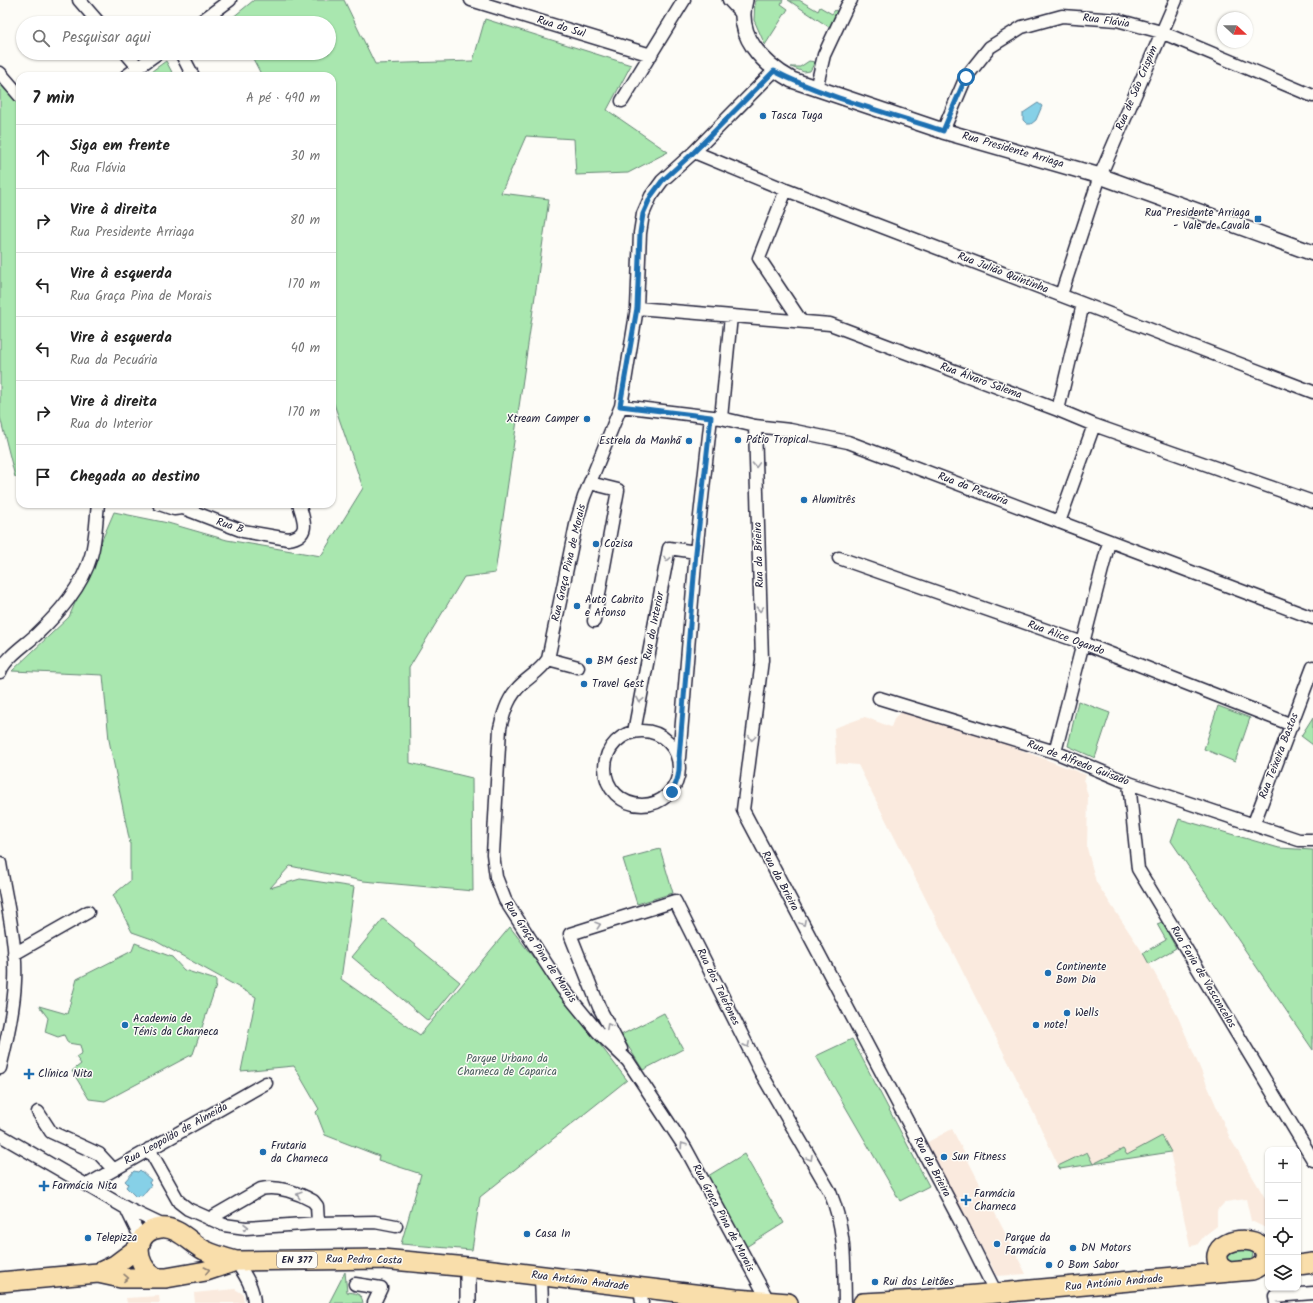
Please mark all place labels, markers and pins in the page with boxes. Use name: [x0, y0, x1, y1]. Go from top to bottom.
place label: Tasca Tuga: [771, 107, 823, 125]
marker: Tasca Tuga: [758, 111, 768, 121]
place label: Rua Presidente Arriaga - Vale de Cavala: [1145, 204, 1250, 235]
marker: Rua Presidente Arriaga - Vale de Cavala: [1253, 214, 1263, 224]
place label: Xtream Camper: [507, 410, 580, 428]
marker: Xtream Camper: [582, 414, 592, 424]
place label: Pátio Tropical: [746, 431, 809, 449]
place label: Estrela da Manhã: [599, 432, 683, 450]
marker: Pátio Tropical: [733, 435, 743, 445]
marker: Estrela da Manhã: [684, 436, 694, 446]
place label: Alumitrês: [812, 491, 856, 509]
marker: Alumitrês: [799, 495, 809, 505]
place label: Cozisa: [604, 535, 633, 553]
marker: Cozisa: [591, 539, 601, 549]
place label: Auto Cabrito e Afonso: [585, 591, 644, 622]
marker: Auto Cabrito e Afonso: [572, 601, 582, 611]
place label: BM Gest: [597, 652, 638, 670]
marker: BM Gest: [584, 656, 594, 666]
place label: Travel Gest: [592, 675, 645, 693]
marker: Travel Gest: [579, 679, 589, 689]
place label: Continente Bom Dia: [1056, 958, 1106, 989]
marker: Continente Bom Dia: [1043, 968, 1053, 978]
place label: Wells: [1075, 1004, 1099, 1022]
marker: Wells: [1062, 1008, 1072, 1018]
place label: Academia de Ténis da Charneca: [133, 1010, 219, 1041]
place label: note!: [1044, 1016, 1068, 1034]
marker: Academia de Ténis da Charneca: [120, 1020, 130, 1030]
marker: note!: [1031, 1020, 1041, 1030]
place label: Clínica Nita: [38, 1065, 92, 1083]
marker: Clínica Nita: [23, 1068, 35, 1080]
place label: Frutaria da Charneca: [271, 1137, 328, 1168]
marker: Frutaria da Charneca: [258, 1147, 268, 1157]
place label: Sun Fitness: [952, 1148, 1007, 1166]
marker: Sun Fitness: [939, 1152, 949, 1162]
place label: Farmácia Nita: [52, 1177, 117, 1195]
marker: Farmácia Nita: [39, 1181, 49, 1191]
place label: Farmácia Charneca: [974, 1185, 1016, 1216]
marker: Farmácia Charneca: [961, 1195, 971, 1205]
place label: Casa In: [535, 1225, 570, 1243]
place label: Telepizza: [96, 1229, 137, 1247]
marker: Casa In: [522, 1229, 532, 1239]
place label: Parque da Farmácia: [1005, 1229, 1050, 1260]
marker: Telepizza: [83, 1233, 93, 1243]
marker: Parque da Farmácia: [992, 1239, 1002, 1249]
place label: DN Motors: [1081, 1239, 1131, 1257]
marker: DN Motors: [1068, 1243, 1078, 1253]
place label: O Bom Sabor: [1057, 1256, 1120, 1274]
marker: O Bom Sabor: [1044, 1260, 1054, 1270]
place label: Rui dos Leitões: [883, 1273, 954, 1291]
marker: Rui dos Leitões: [870, 1277, 880, 1287]

